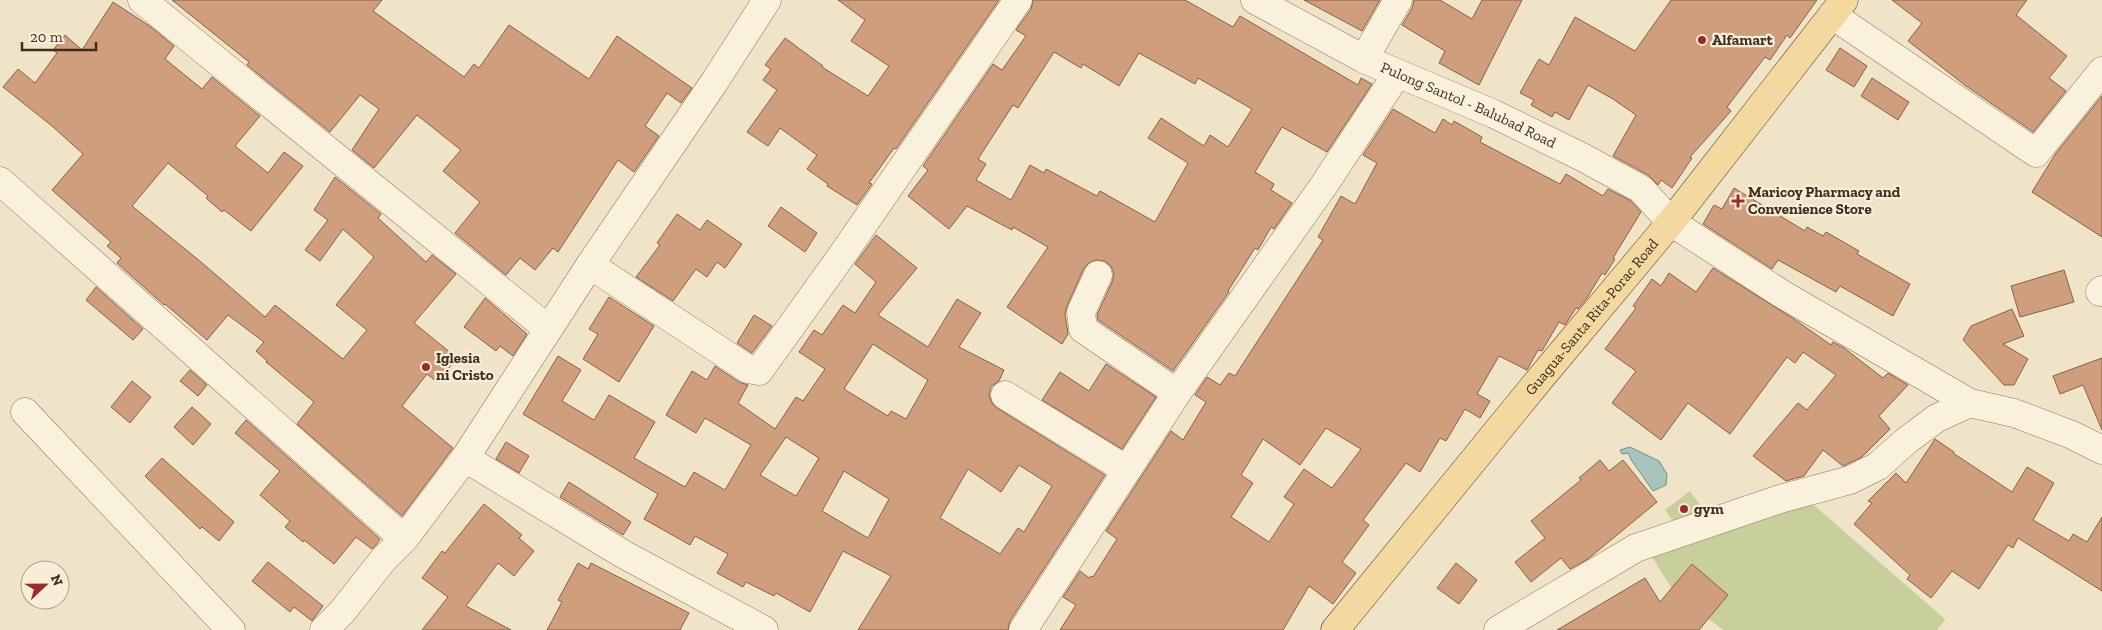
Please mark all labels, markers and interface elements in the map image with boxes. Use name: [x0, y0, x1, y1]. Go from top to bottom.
scale bar: [22, 20, 96, 52]
text: 20 m: [30, 28, 63, 46]
place label: Alfamart: [1712, 31, 1774, 49]
marker: Alfamart: [1696, 34, 1708, 46]
street label: Pulong Santol - Balubad Road: [1378, 58, 1560, 152]
place label: Maricoy Pharmacy and Convenience Store: [1748, 183, 1901, 218]
marker: Maricoy Pharmacy and Convenience Store: [1732, 195, 1744, 207]
street label: Guagua-Santa Rita-Porac Road: [1521, 234, 1663, 399]
place label: Iglesia ni Cristo: [436, 349, 494, 384]
marker: Iglesia ni Cristo: [420, 361, 432, 373]
place label: gym: [1694, 500, 1724, 518]
marker: gym: [1678, 503, 1690, 515]
north arrow: [20, 560, 70, 610]
text: N: [47, 572, 67, 589]

